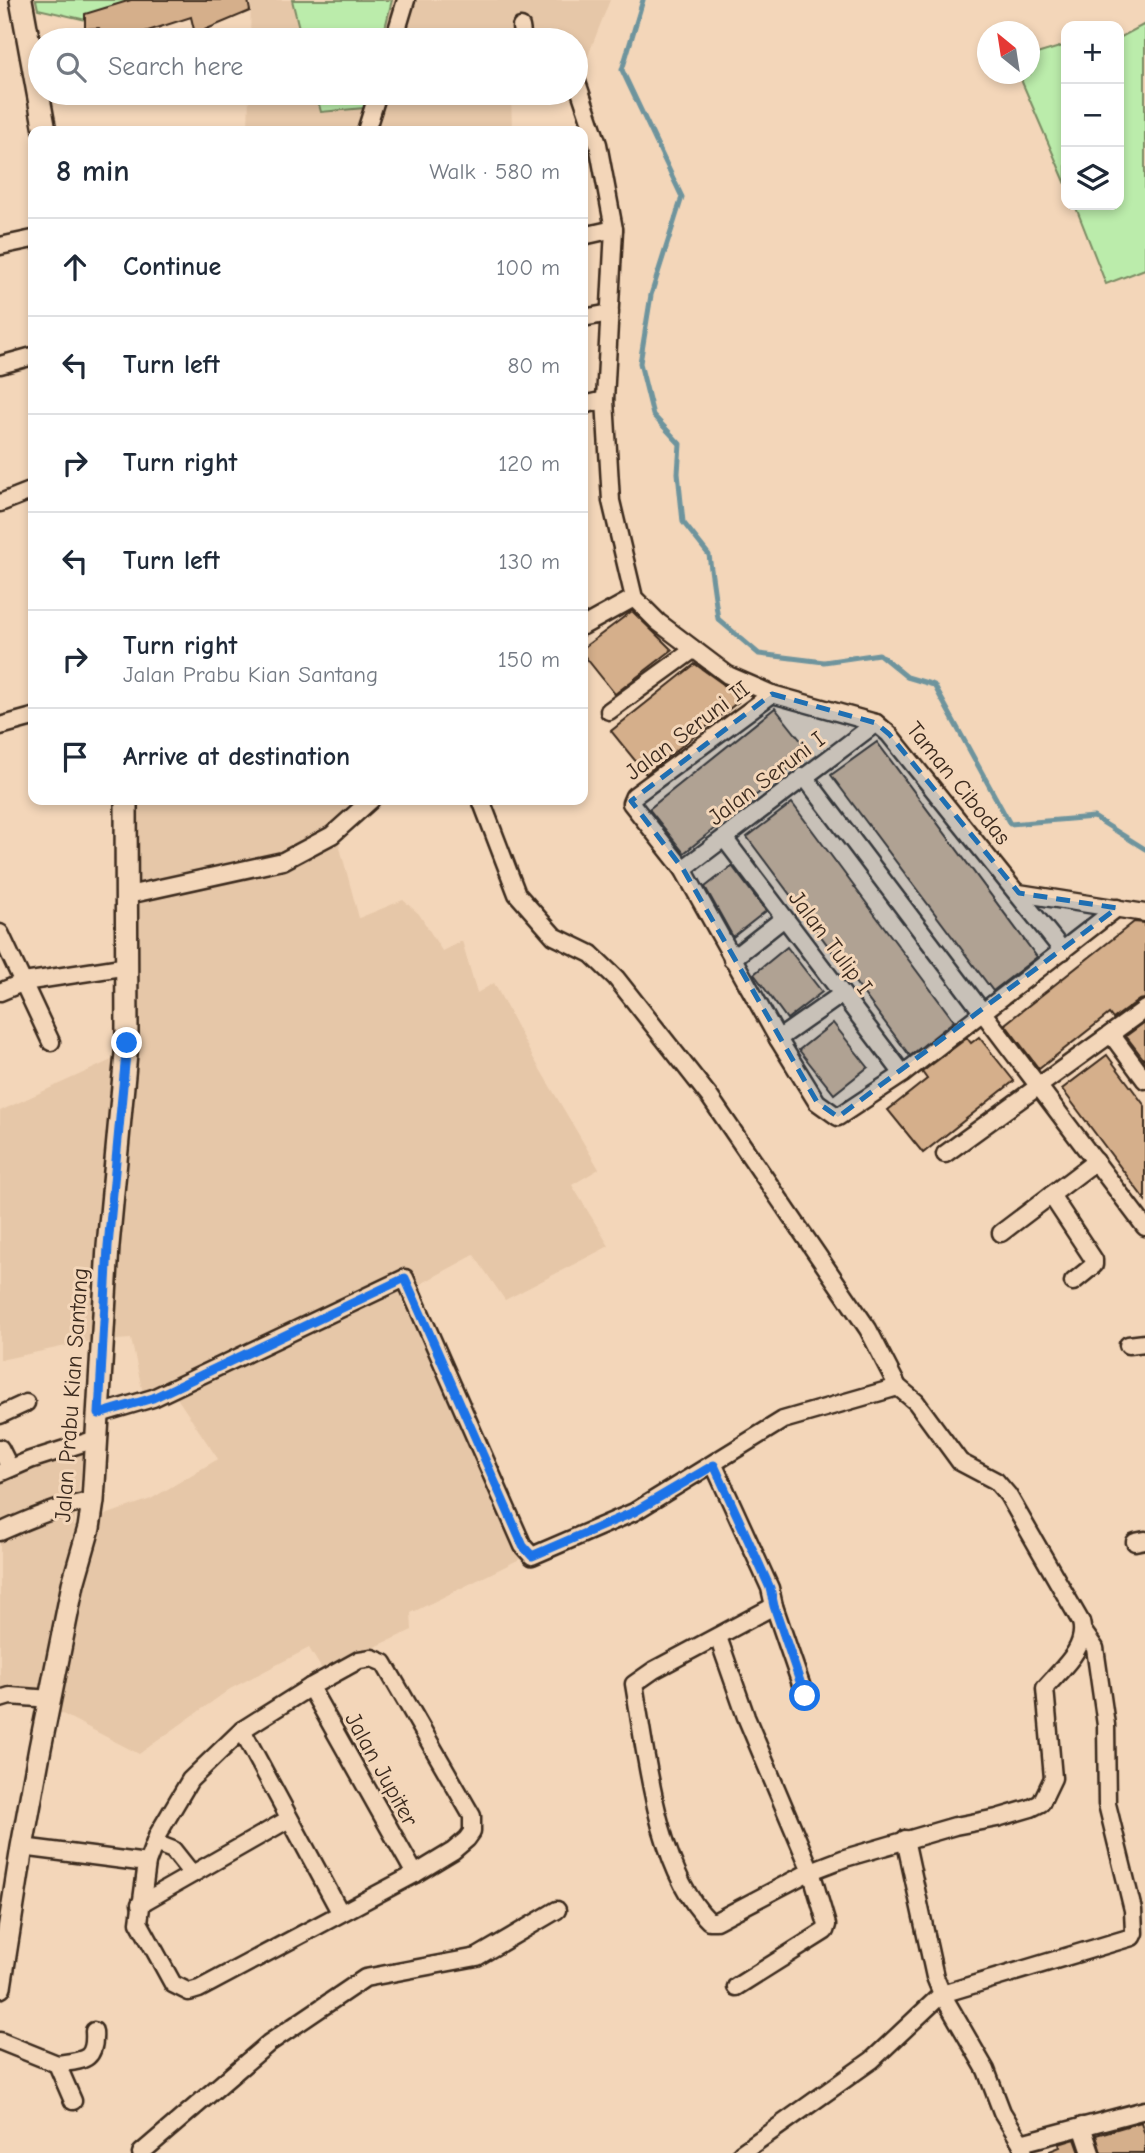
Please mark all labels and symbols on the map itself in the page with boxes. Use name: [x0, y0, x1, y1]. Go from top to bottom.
north arrow: [977, 21, 1040, 84]
street label: Jalan Seruni II: [620, 675, 755, 786]
street label: Taman Cibodas: [901, 716, 1016, 850]
street label: Jalan Seruni I: [702, 726, 830, 831]
street label: Jalan Tulip I: [783, 885, 878, 999]
route end: [111, 1027, 142, 1058]
street label: Jalan Prabu Kian Santang: [49, 1267, 94, 1523]
route start: [789, 1680, 820, 1711]
street label: Jalan Jupiter: [339, 1708, 424, 1832]

